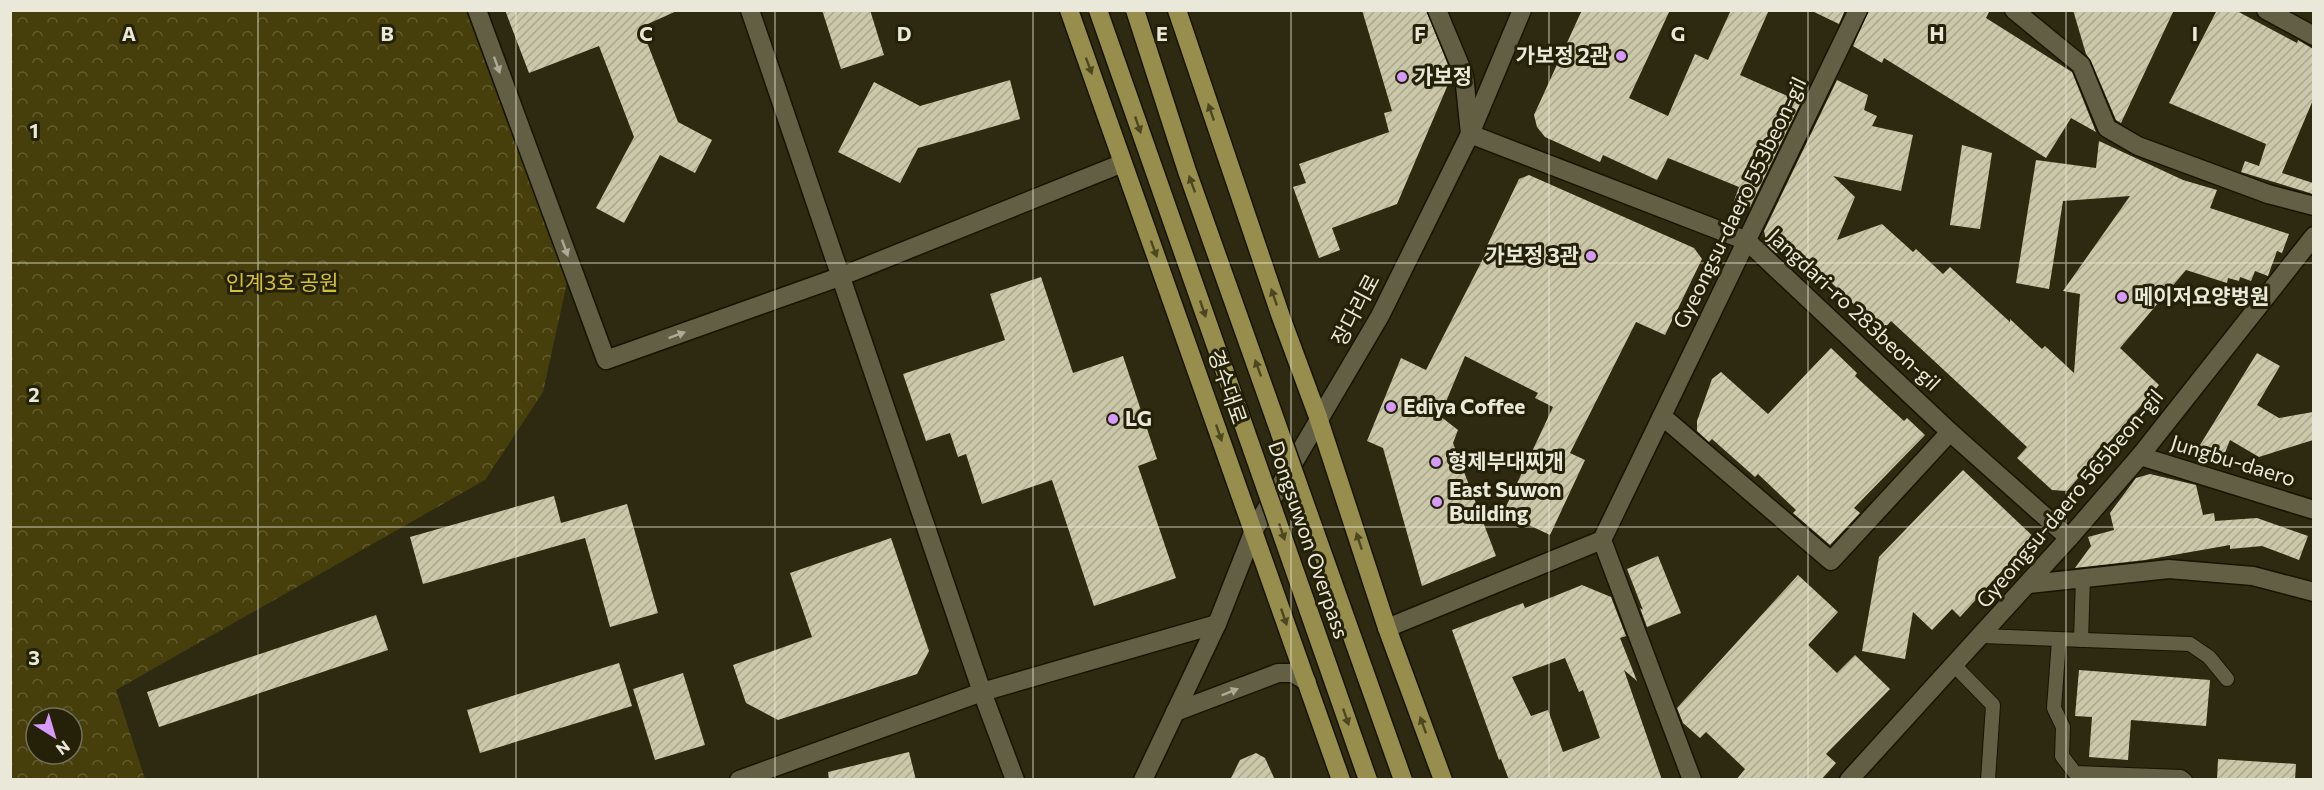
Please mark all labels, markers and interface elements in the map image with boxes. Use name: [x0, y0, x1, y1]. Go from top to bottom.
text: A: [122, 21, 136, 45]
text: B: [380, 21, 394, 45]
text: C: [639, 21, 653, 45]
text: D: [897, 21, 911, 45]
text: E: [1156, 21, 1168, 45]
text: F: [1414, 21, 1426, 45]
text: G: [1671, 21, 1685, 45]
text: H: [1930, 21, 1945, 45]
text: I: [2192, 21, 2198, 45]
place label: 가보정 2관: [1516, 42, 1609, 67]
marker: 가보정 2관: [1614, 49, 1628, 63]
one-way arrow: [493, 56, 503, 74]
one-way arrow: [1084, 57, 1094, 75]
place label: 가보정: [1414, 63, 1472, 88]
marker: 가보정: [1395, 70, 1409, 84]
street label: Gyeongsu-daero 553beon-gil: [1667, 73, 1811, 332]
one-way arrow: [1206, 103, 1216, 121]
one-way arrow: [1133, 116, 1143, 134]
text: 1: [29, 118, 39, 142]
one-way arrow: [1187, 175, 1197, 193]
street label: Jangdari-ro 283beon-gil: [1764, 223, 1946, 395]
one-way arrow: [561, 239, 571, 257]
one-way arrow: [1149, 240, 1159, 258]
place label: 가보정 3관: [1485, 242, 1579, 267]
marker: 가보정 3관: [1584, 249, 1598, 263]
park label: 인계3호 공원: [226, 269, 338, 294]
street label: 장다리로: [1325, 269, 1384, 349]
place label: 메이저요양벙원: [2134, 283, 2269, 308]
one-way arrow: [1269, 288, 1278, 306]
marker: 메이저요양벙원: [2115, 290, 2129, 304]
one-way arrow: [1198, 300, 1208, 318]
one-way arrow: [668, 329, 686, 339]
street label: 경수대로: [1204, 346, 1253, 427]
one-way arrow: [1253, 359, 1262, 377]
text: 2: [28, 382, 40, 406]
street label: Gyeongsu-daero 565beon-gil: [1970, 384, 2168, 612]
place label: Ediya Coffee: [1403, 393, 1525, 418]
marker: Ediya Coffee: [1384, 400, 1398, 414]
place label: LG: [1125, 405, 1152, 430]
marker: LG: [1106, 412, 1120, 426]
one-way arrow: [1215, 424, 1225, 442]
street label: Jungbu-daero: [2168, 429, 2299, 490]
street label: Dongsuwon Overpass: [1264, 437, 1355, 642]
place label: 형제부대찌개: [1448, 448, 1564, 473]
marker: 형제부대찌개: [1429, 455, 1443, 469]
place label: East Suwon Building: [1449, 476, 1561, 525]
marker: East Suwon Building: [1430, 495, 1444, 509]
one-way arrow: [1277, 524, 1287, 542]
one-way arrow: [1353, 532, 1363, 550]
one-way arrow: [1280, 608, 1290, 626]
text: 3: [28, 645, 40, 669]
one-way arrow: [1221, 687, 1239, 697]
north arrow: [24, 706, 84, 766]
one-way arrow: [1341, 708, 1351, 726]
one-way arrow: [1418, 716, 1427, 734]
text: N: [53, 737, 74, 760]

